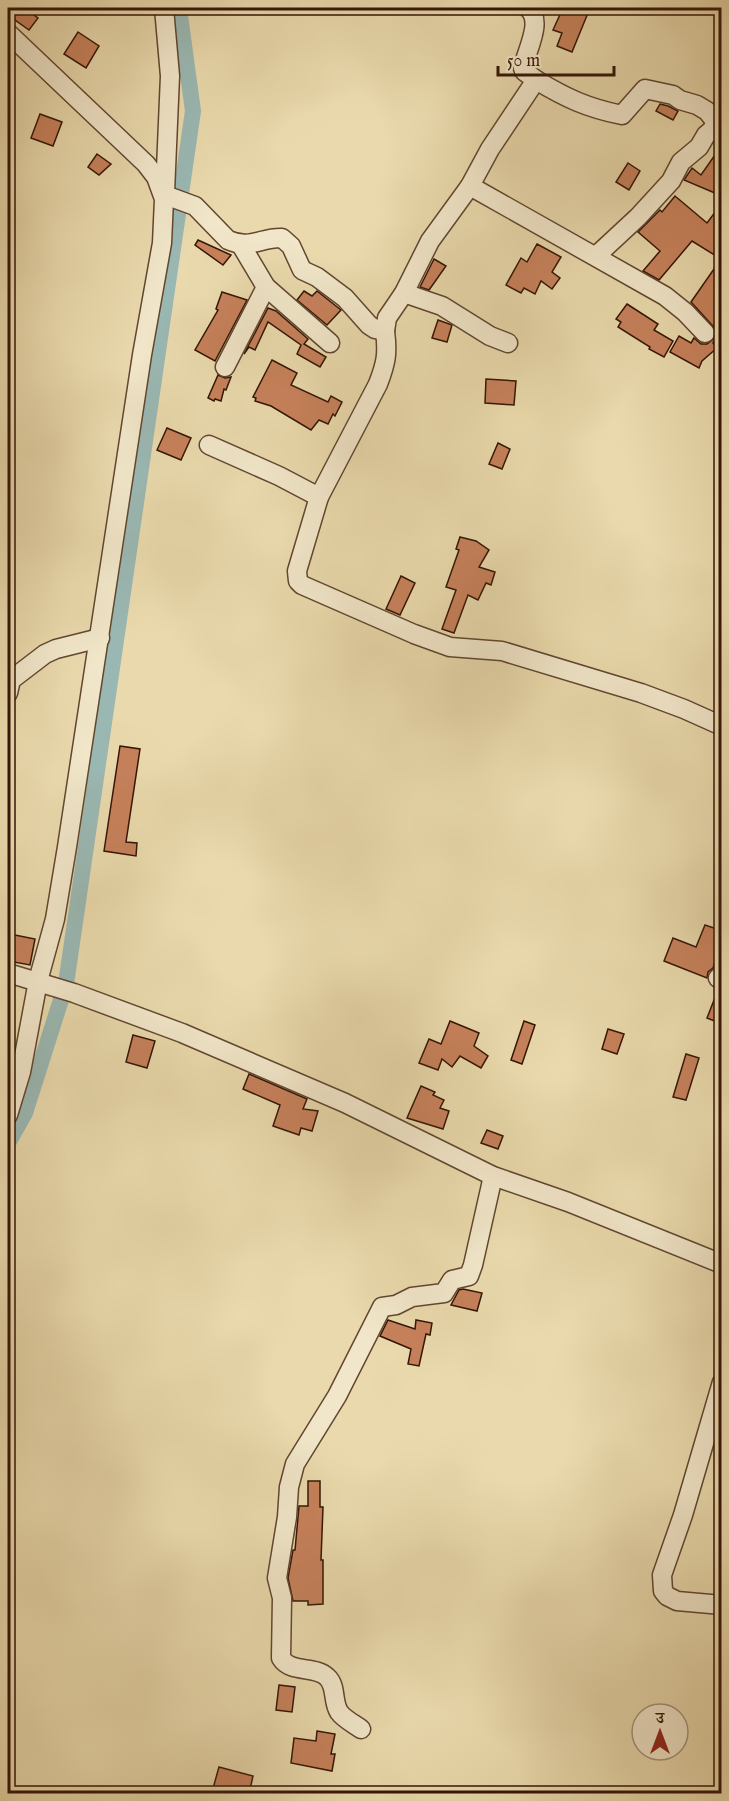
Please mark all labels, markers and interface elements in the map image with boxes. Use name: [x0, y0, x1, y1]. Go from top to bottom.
scale bar: [498, 39, 614, 77]
text: 50 m: [507, 50, 540, 73]
north arrow: [630, 1702, 690, 1762]
text: उ: [655, 1709, 666, 1729]

